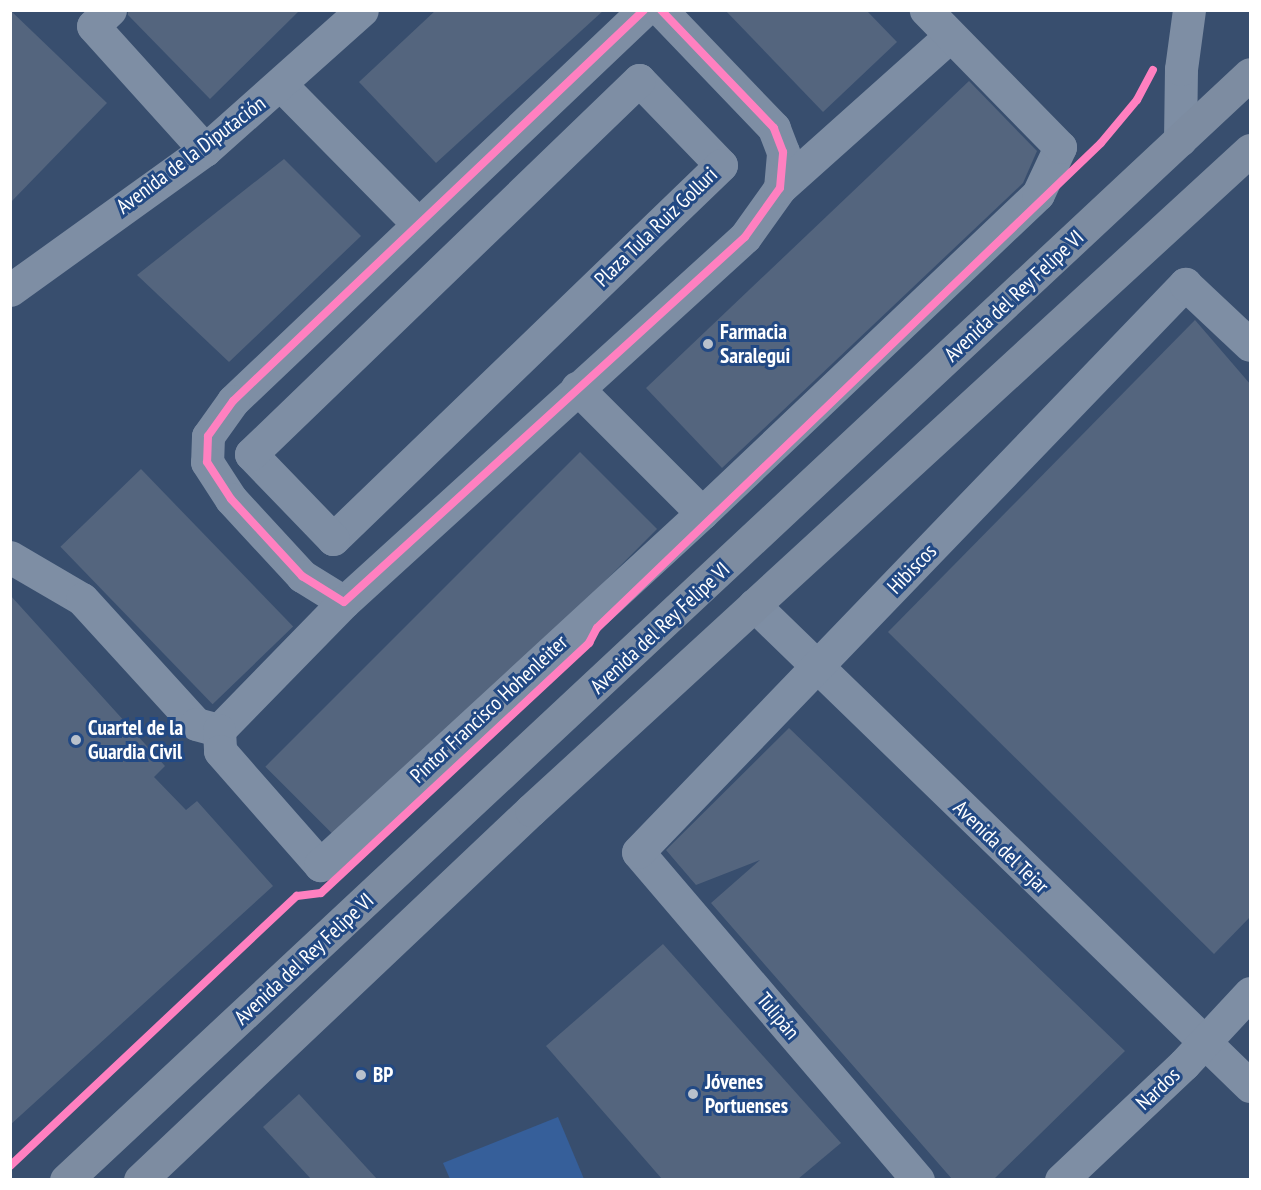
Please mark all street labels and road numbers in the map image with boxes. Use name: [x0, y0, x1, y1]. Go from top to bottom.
street label: Avenida de la Diputación: [111, 91, 271, 219]
street label: Plaza Tula Ruiz Golluri: [589, 162, 723, 292]
street label: Avenida del Rey Felipe VI: [939, 225, 1089, 367]
street label: Hibiscos: [882, 539, 942, 599]
street label: Avenida del Rey Felipe VI: [585, 557, 735, 699]
street label: Pintor Francisco Hohenleiter: [405, 630, 573, 788]
street label: Avenida del Tejar: [948, 795, 1054, 899]
street label: Avenida del Rey Felipe VI: [229, 888, 379, 1030]
street label: Tulipán: [751, 988, 805, 1044]
street label: Nardos: [1131, 1062, 1185, 1116]

